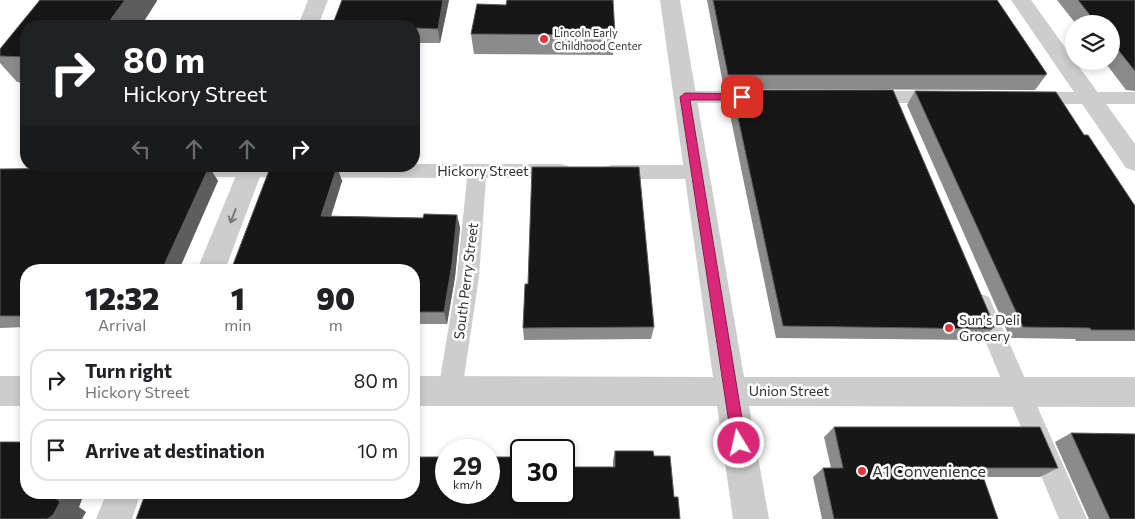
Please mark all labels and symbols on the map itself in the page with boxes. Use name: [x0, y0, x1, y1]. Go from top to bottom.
place label: Lincoln Early Childhood Center: [554, 26, 643, 52]
marker: Lincoln Early Childhood Center: [538, 33, 550, 45]
pin: [721, 76, 763, 118]
street label: Hickory Street: [437, 162, 529, 179]
one-way arrow: [227, 208, 237, 223]
street label: South Perry Street: [450, 221, 481, 340]
place label: Sun's Deli Grocery: [959, 311, 1020, 344]
marker: Sun's Deli Grocery: [943, 322, 955, 334]
street label: Union Street: [749, 382, 829, 399]
position arrow: [712, 416, 764, 468]
speed limit sign: 30: [510, 439, 575, 504]
place label: A1 Convenience: [872, 461, 986, 480]
marker: A1 Convenience: [856, 465, 868, 477]

